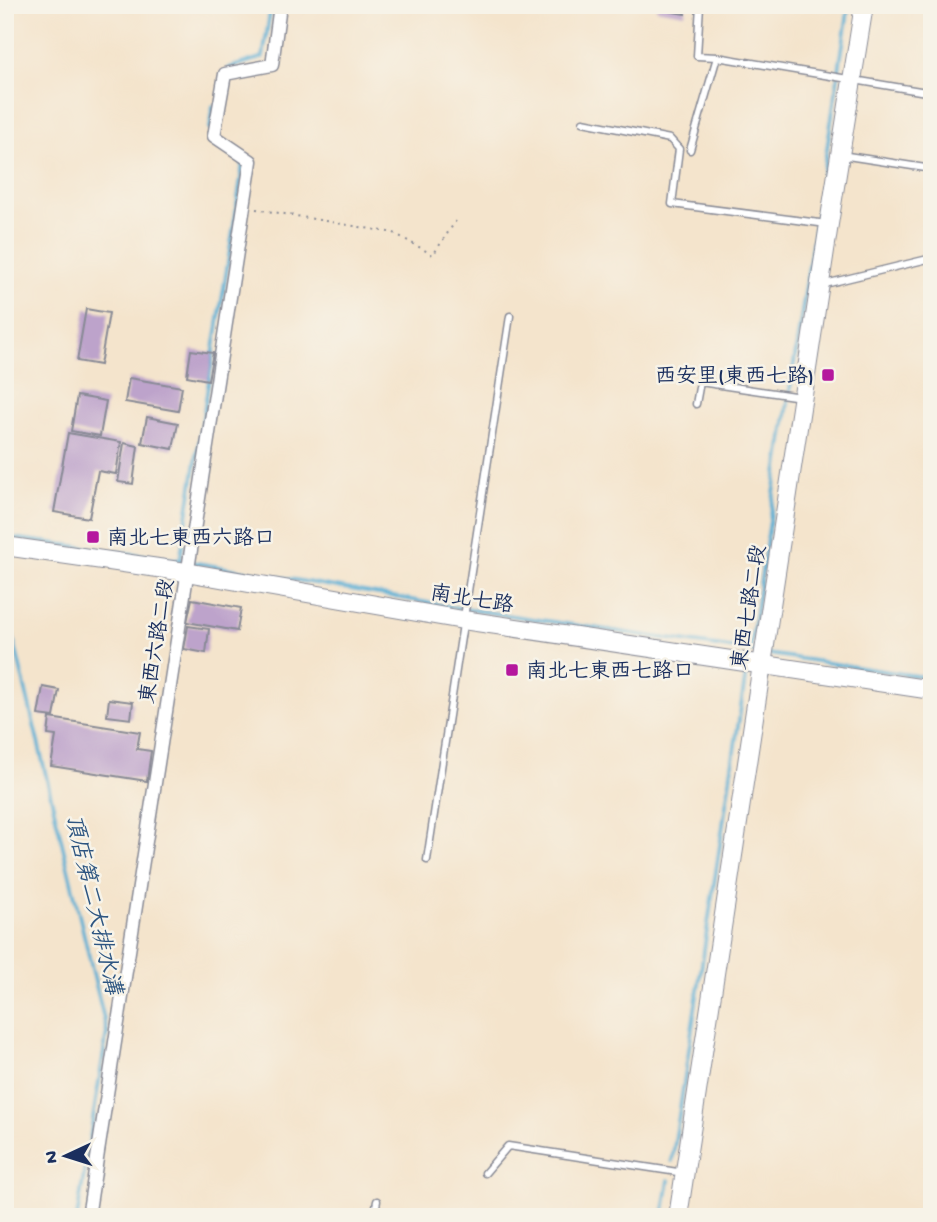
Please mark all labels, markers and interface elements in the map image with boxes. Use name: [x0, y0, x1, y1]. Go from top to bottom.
place label: 西安里(東西七路): [655, 364, 814, 391]
marker: 西安里(東西七路): [820, 367, 836, 383]
place label: 南北七東西六路口: [107, 526, 275, 553]
marker: 南北七東西六路口: [85, 529, 101, 545]
street label: 東西七路二段: [727, 543, 774, 672]
street label: 東西六路二段: [135, 577, 182, 706]
street label: 南北七路: [428, 581, 515, 620]
place label: 南北七東西七路口: [526, 659, 694, 686]
marker: 南北七東西七路口: [504, 662, 520, 678]
water label: 頂店第二大排水溝: [58, 812, 127, 999]
north arrow: [32, 1120, 102, 1190]
text: N: [41, 1150, 64, 1164]

